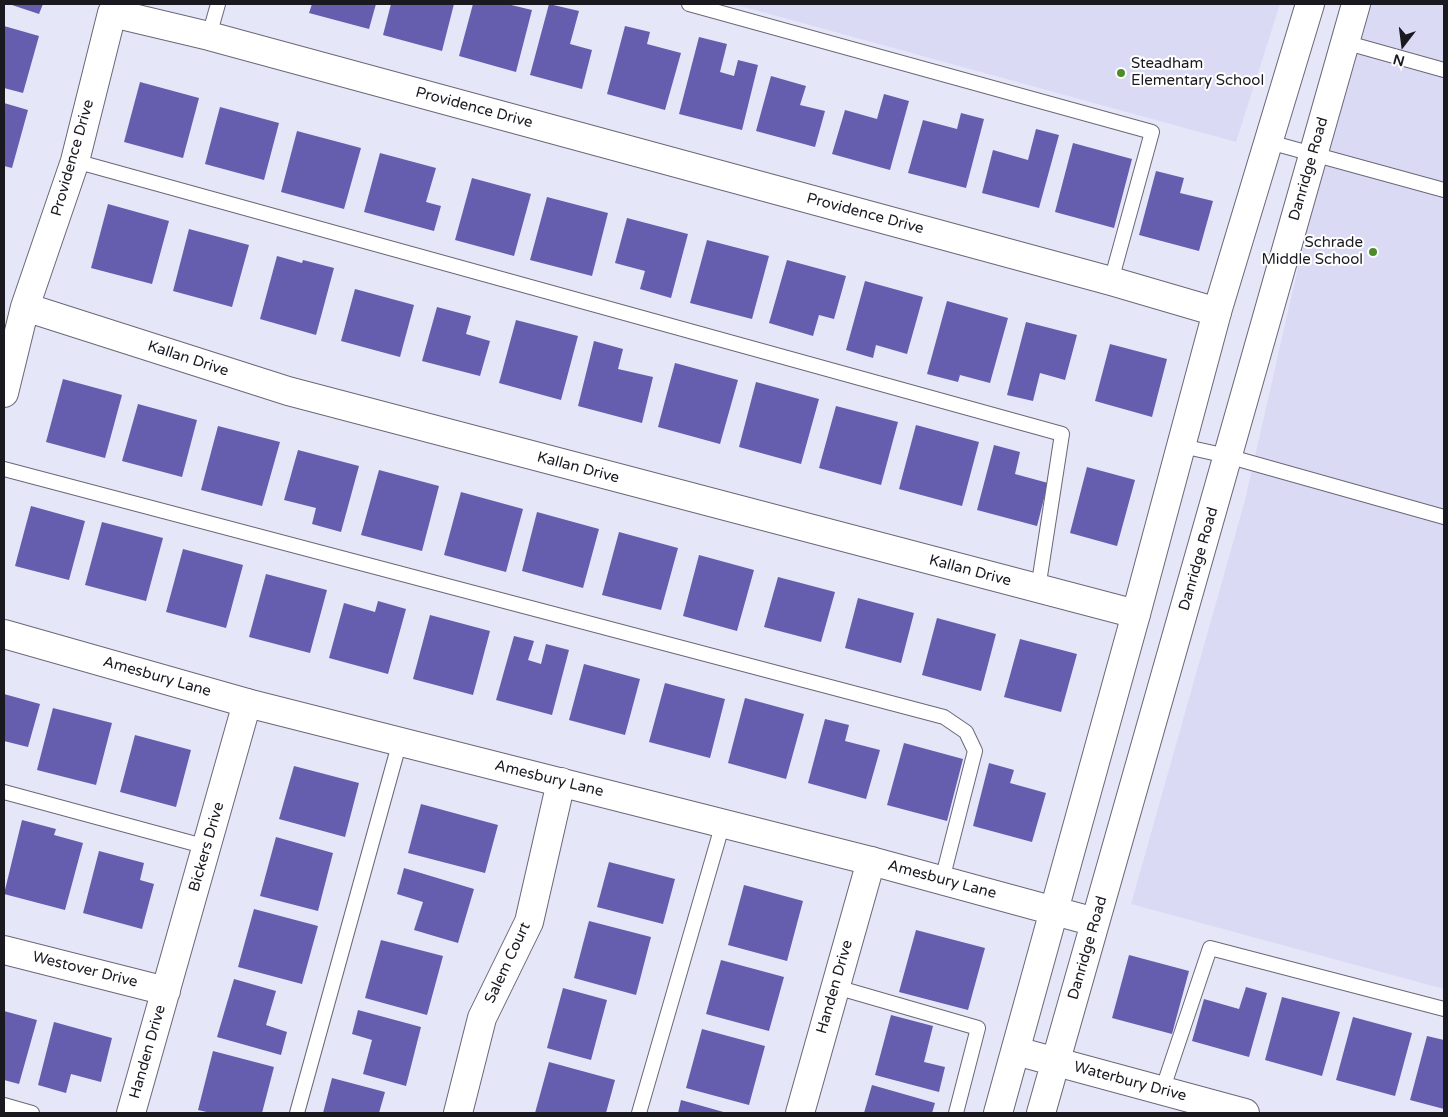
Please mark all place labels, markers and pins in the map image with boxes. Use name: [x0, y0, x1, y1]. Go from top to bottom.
place label: Steadham Elementary School: [1131, 55, 1264, 90]
marker: Steadham Elementary School: [1115, 67, 1127, 79]
place label: Schrade Middle School: [1262, 234, 1363, 269]
marker: Schrade Middle School: [1367, 246, 1379, 258]

